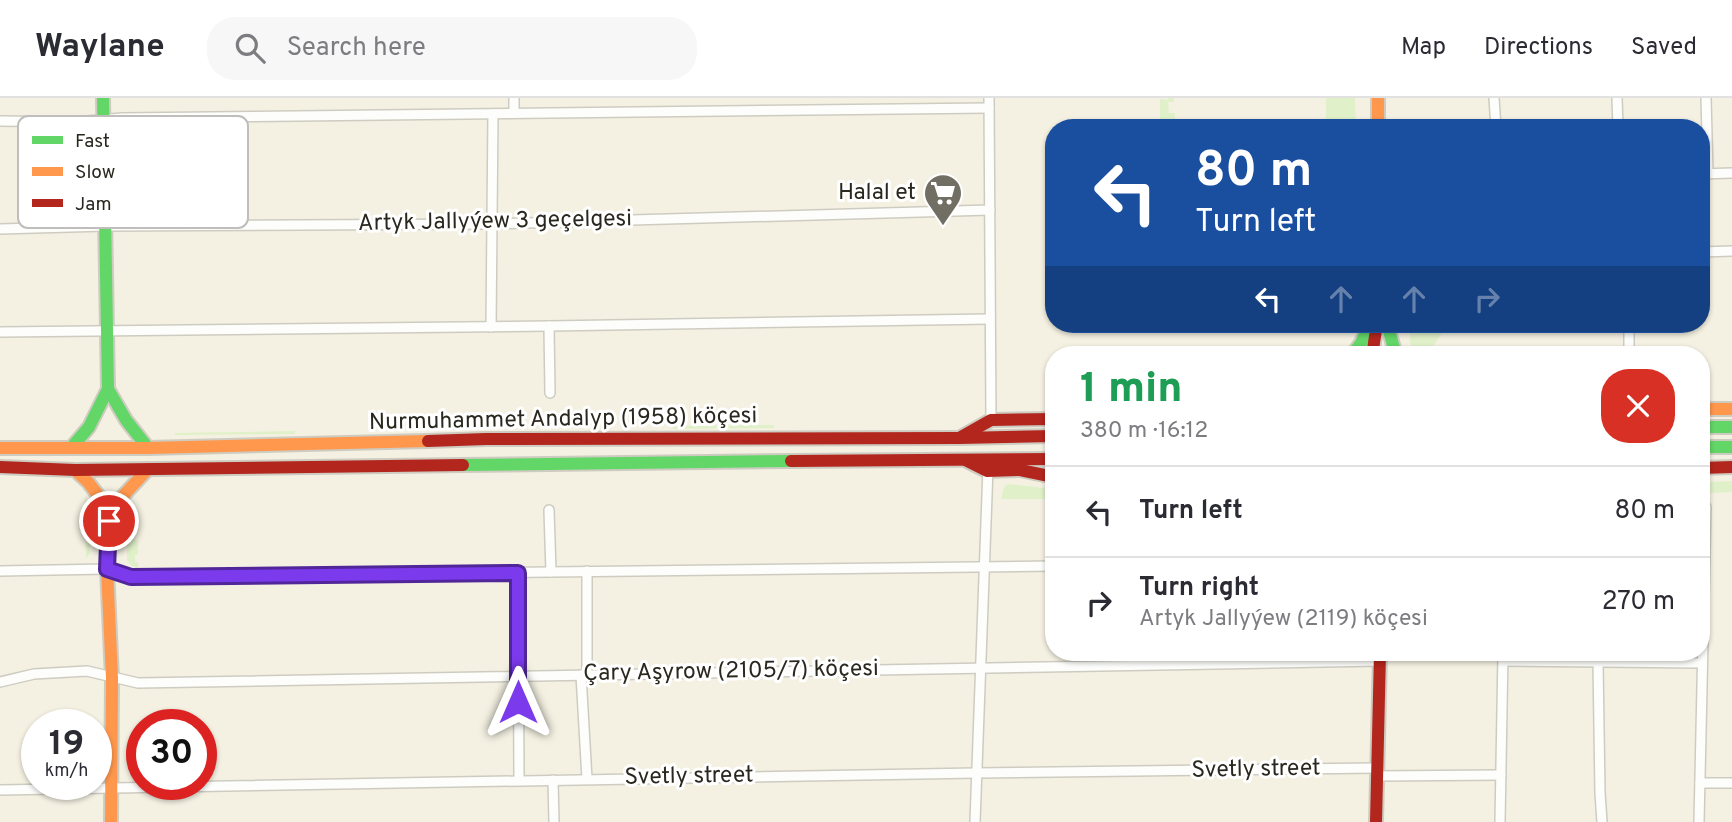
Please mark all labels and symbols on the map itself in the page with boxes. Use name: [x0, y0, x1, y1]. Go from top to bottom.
legend: [18, 116, 248, 228]
text: Fast: [75, 130, 110, 154]
text: Slow: [75, 161, 115, 185]
supermarket icon: Halal et: [922, 172, 964, 227]
place label: Halal et: [838, 179, 916, 208]
text: Jam: [75, 193, 112, 217]
street label: Artyk Jallyýew 3 geçelgesi: [358, 205, 632, 239]
street label: Nurmuhammet Andalyp (1958) köçesi: [369, 402, 757, 438]
pin: [79, 491, 139, 551]
street label: Çary Aşyrow (2105/7) köçesi: [583, 655, 879, 689]
position arrow: [481, 665, 555, 739]
speed limit sign: 30: [126, 709, 217, 800]
street label: Svetly street: [1191, 754, 1321, 786]
street label: Svetly street: [624, 761, 754, 793]

